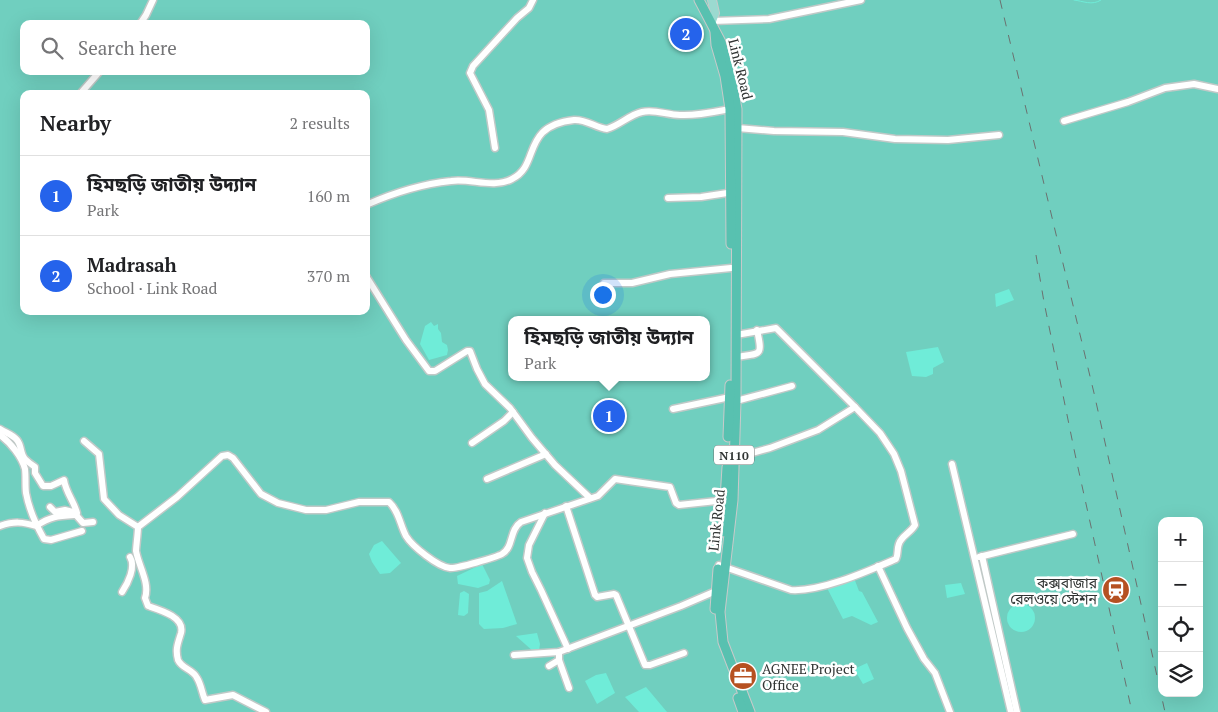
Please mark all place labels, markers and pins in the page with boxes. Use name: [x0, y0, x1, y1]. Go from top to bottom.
pin: 2: [670, 15, 702, 53]
pin: 1: [593, 397, 625, 435]
place label: কক্সবাজার রেলওয়ে স্টেশন: [1010, 573, 1098, 608]
station icon: কক্সবাজার রেলওয়ে স্টেশন: [1101, 575, 1131, 605]
place label: AGNEE Project Office: [762, 659, 855, 694]
office icon: AGNEE Project Office: [728, 661, 758, 691]

